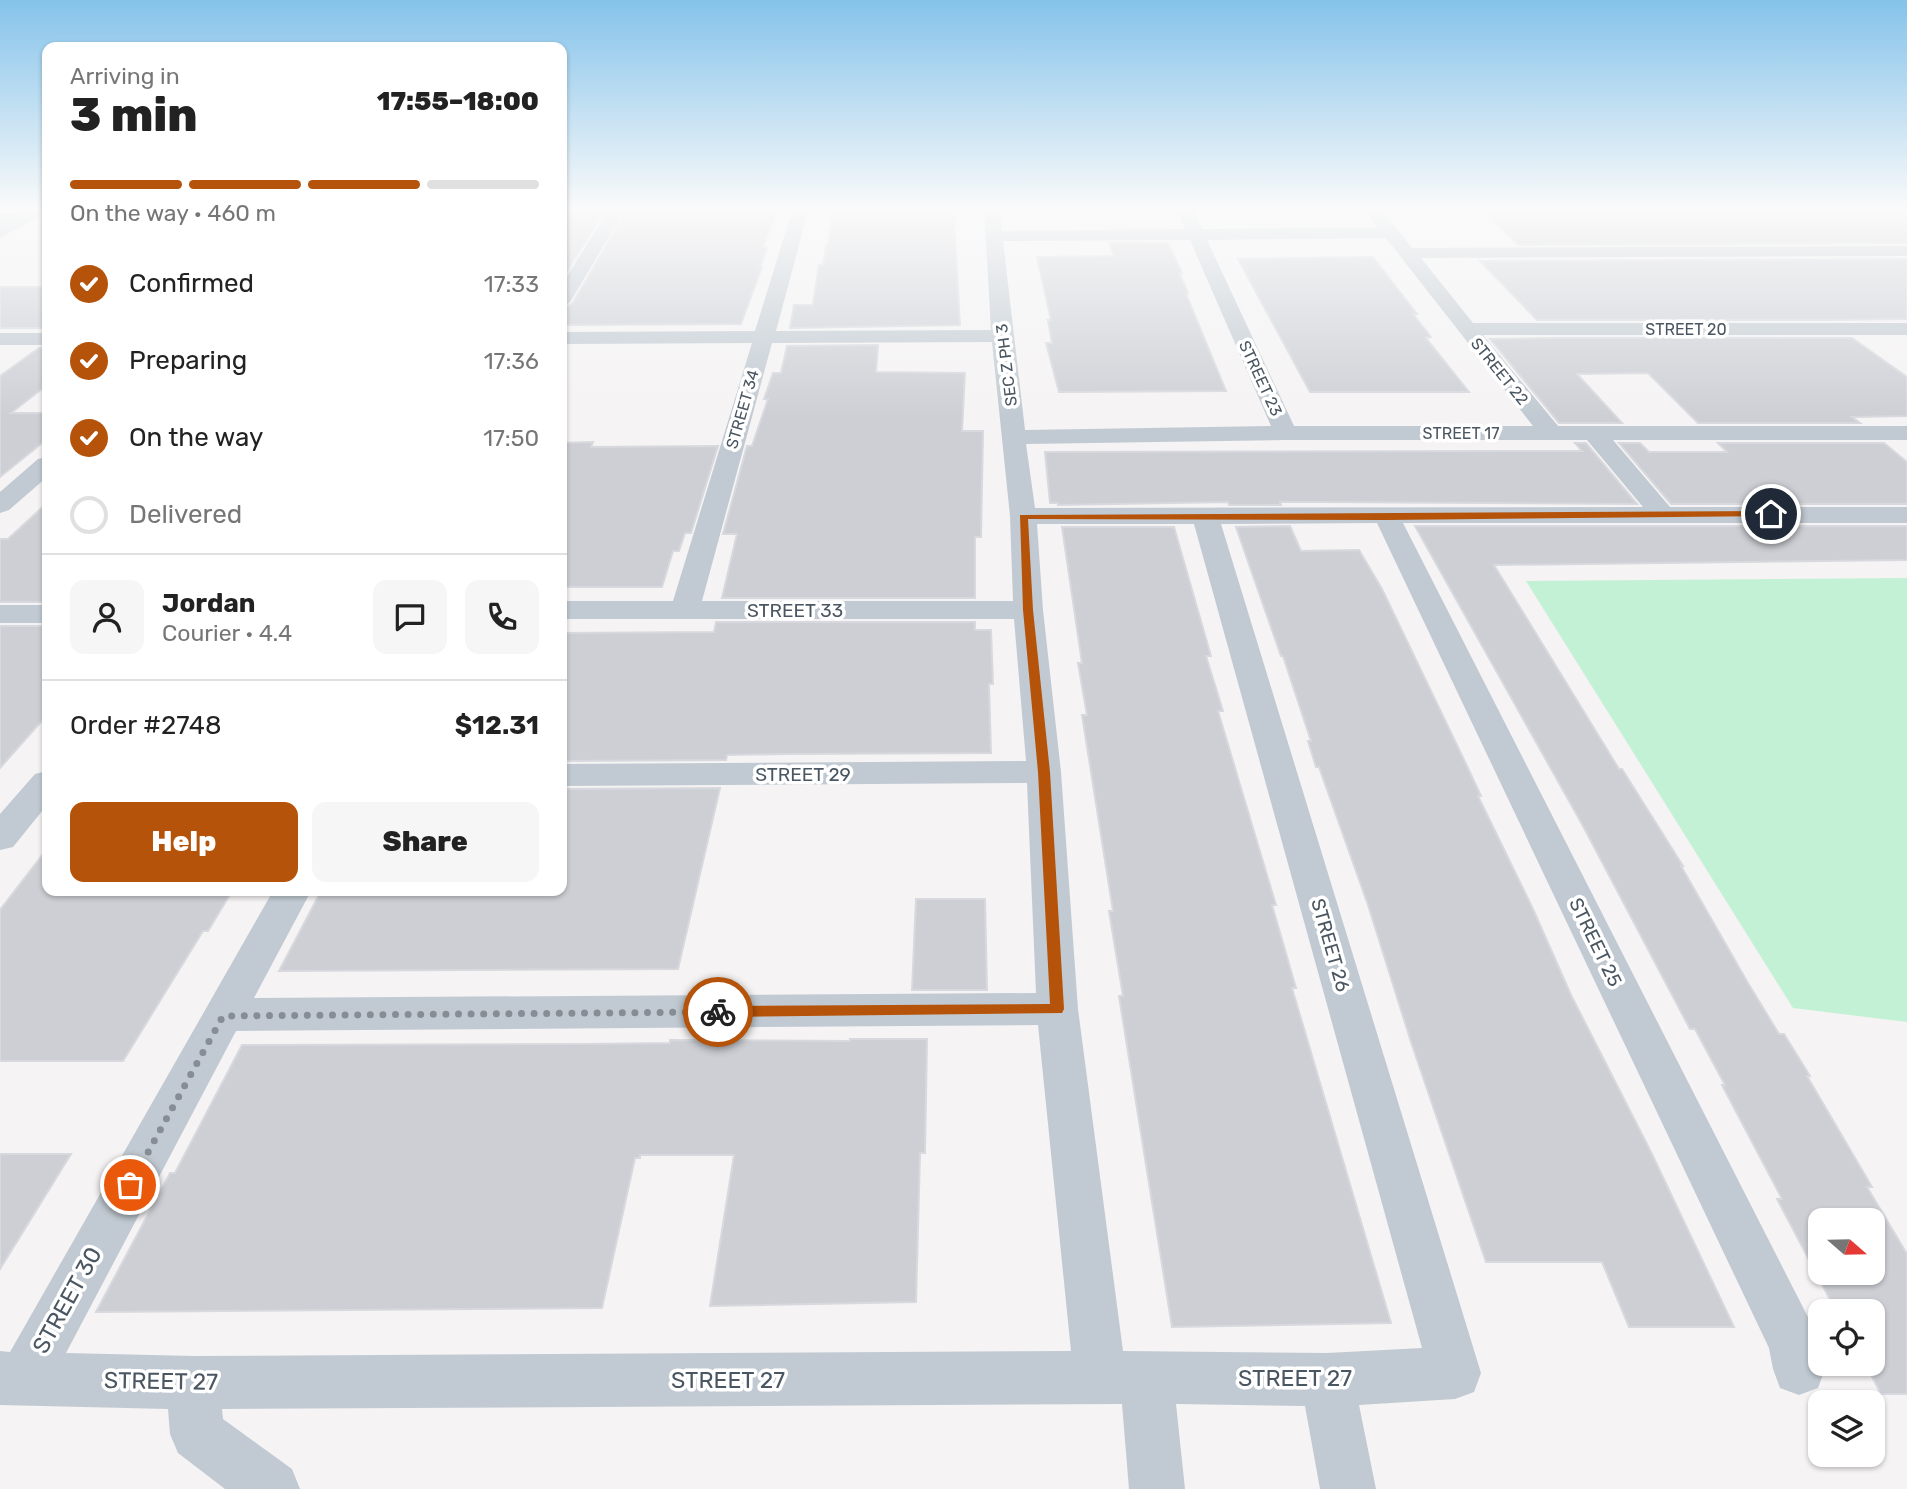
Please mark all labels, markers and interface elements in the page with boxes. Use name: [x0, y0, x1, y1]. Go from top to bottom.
text: Arriving in: [70, 62, 180, 90]
text: 17:55–18:00: [377, 86, 539, 117]
text: 3 min: [70, 88, 198, 143]
text: On the way · 460 m: [70, 199, 276, 227]
icon: check: [70, 265, 108, 303]
text: Confirmed: [129, 268, 254, 299]
text: 17:33: [484, 270, 539, 298]
street label: STREET 20: [1645, 320, 1727, 339]
street label: SEC Z PH 3: [992, 323, 1021, 407]
street label: STREET 22: [1467, 334, 1532, 409]
street label: STREET 23: [1235, 338, 1286, 419]
icon: check: [70, 342, 108, 380]
text: Preparing: [129, 345, 247, 376]
text: 17:36: [484, 347, 539, 375]
street label: STREET 34: [722, 367, 763, 451]
icon: check: [70, 419, 108, 457]
text: On the way: [129, 422, 263, 453]
text: 17:50: [483, 424, 539, 452]
street label: STREET 17: [1423, 424, 1499, 443]
pin: [1741, 484, 1801, 544]
icon: home: [1752, 495, 1790, 533]
text: Delivered: [129, 499, 242, 530]
button: person: [70, 580, 144, 654]
button: chat: [373, 580, 447, 654]
button: phone: [465, 580, 539, 654]
text: Jordan: [162, 588, 255, 619]
street label: STREET 33: [747, 599, 843, 622]
text: Courier · 4.4: [162, 619, 292, 647]
text: Order #2748: [70, 710, 221, 741]
text: $12.31: [455, 710, 539, 741]
street label: STREET 29: [755, 763, 851, 786]
button: Help: [70, 802, 298, 882]
button: Share: [312, 802, 539, 882]
street label: STREET 25: [1564, 894, 1627, 990]
street label: STREET 26: [1306, 896, 1355, 994]
courier: [683, 977, 753, 1047]
icon: bike: [699, 993, 737, 1031]
pin: [100, 1155, 160, 1215]
icon: bag: [111, 1166, 149, 1204]
north arrow: [1808, 1208, 1885, 1284]
map controls: [1808, 1208, 1885, 1467]
street label: STREET 30: [26, 1242, 108, 1358]
button: locate: [1808, 1299, 1885, 1376]
street label: STREET 27: [1238, 1364, 1352, 1392]
street label: STREET 27: [104, 1366, 218, 1396]
street label: STREET 27: [671, 1366, 785, 1394]
button: layers: [1808, 1390, 1885, 1467]

